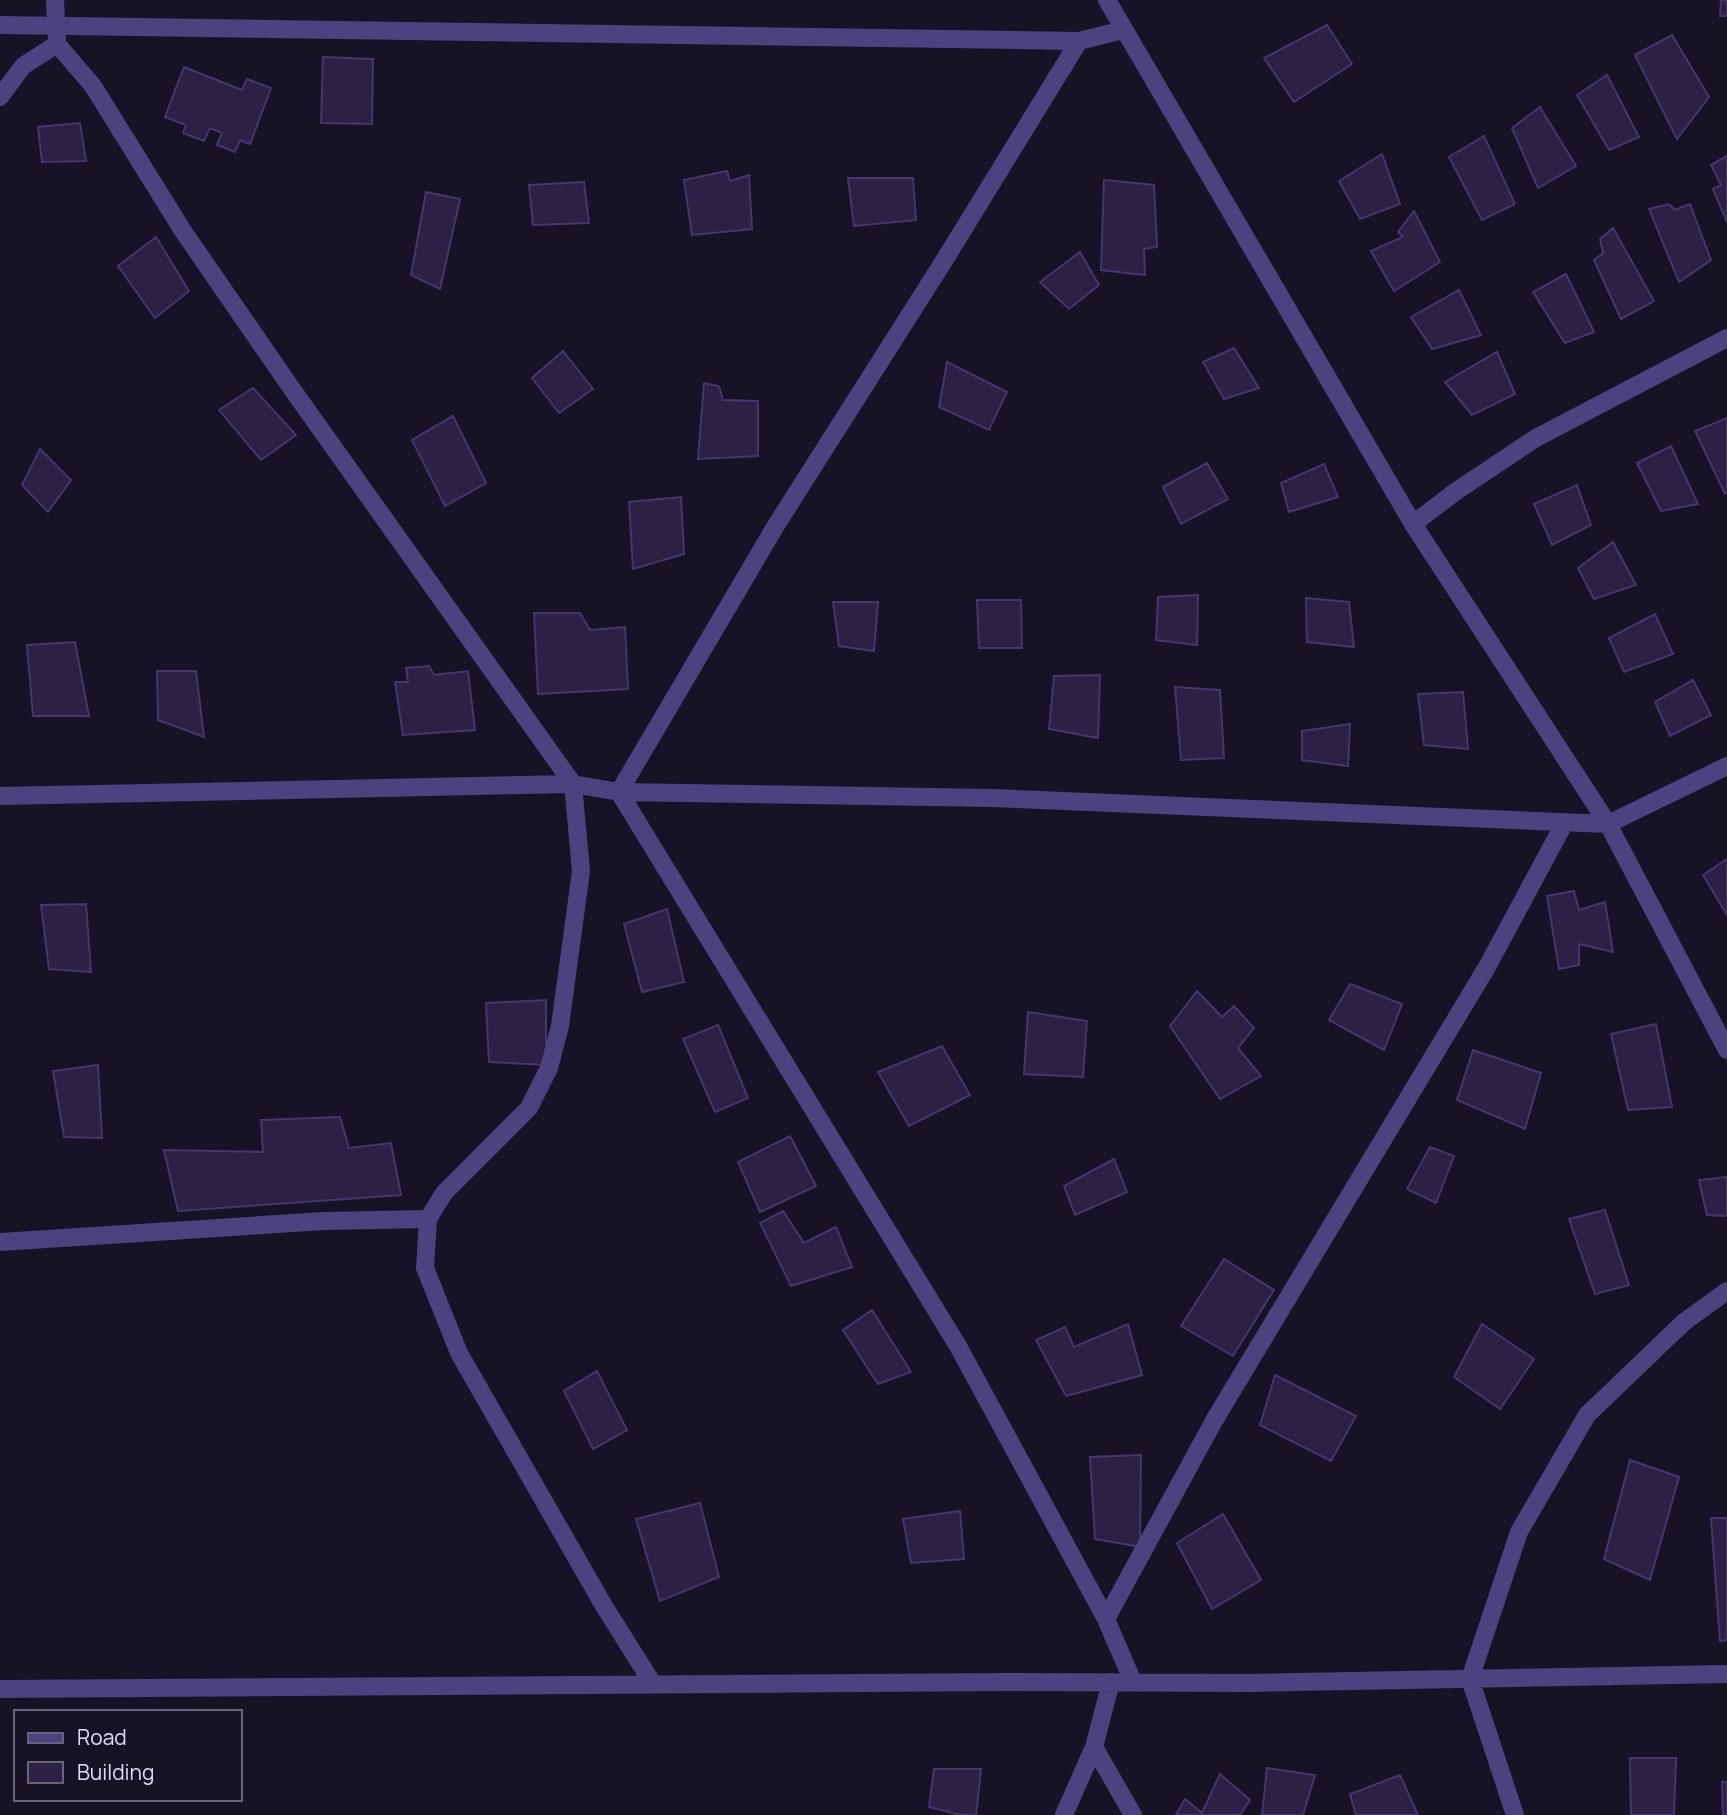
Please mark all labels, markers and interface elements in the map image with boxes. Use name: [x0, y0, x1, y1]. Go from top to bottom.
legend: [14, 1710, 242, 1801]
text: Road: [77, 1723, 127, 1751]
text: Building: [77, 1758, 154, 1786]

